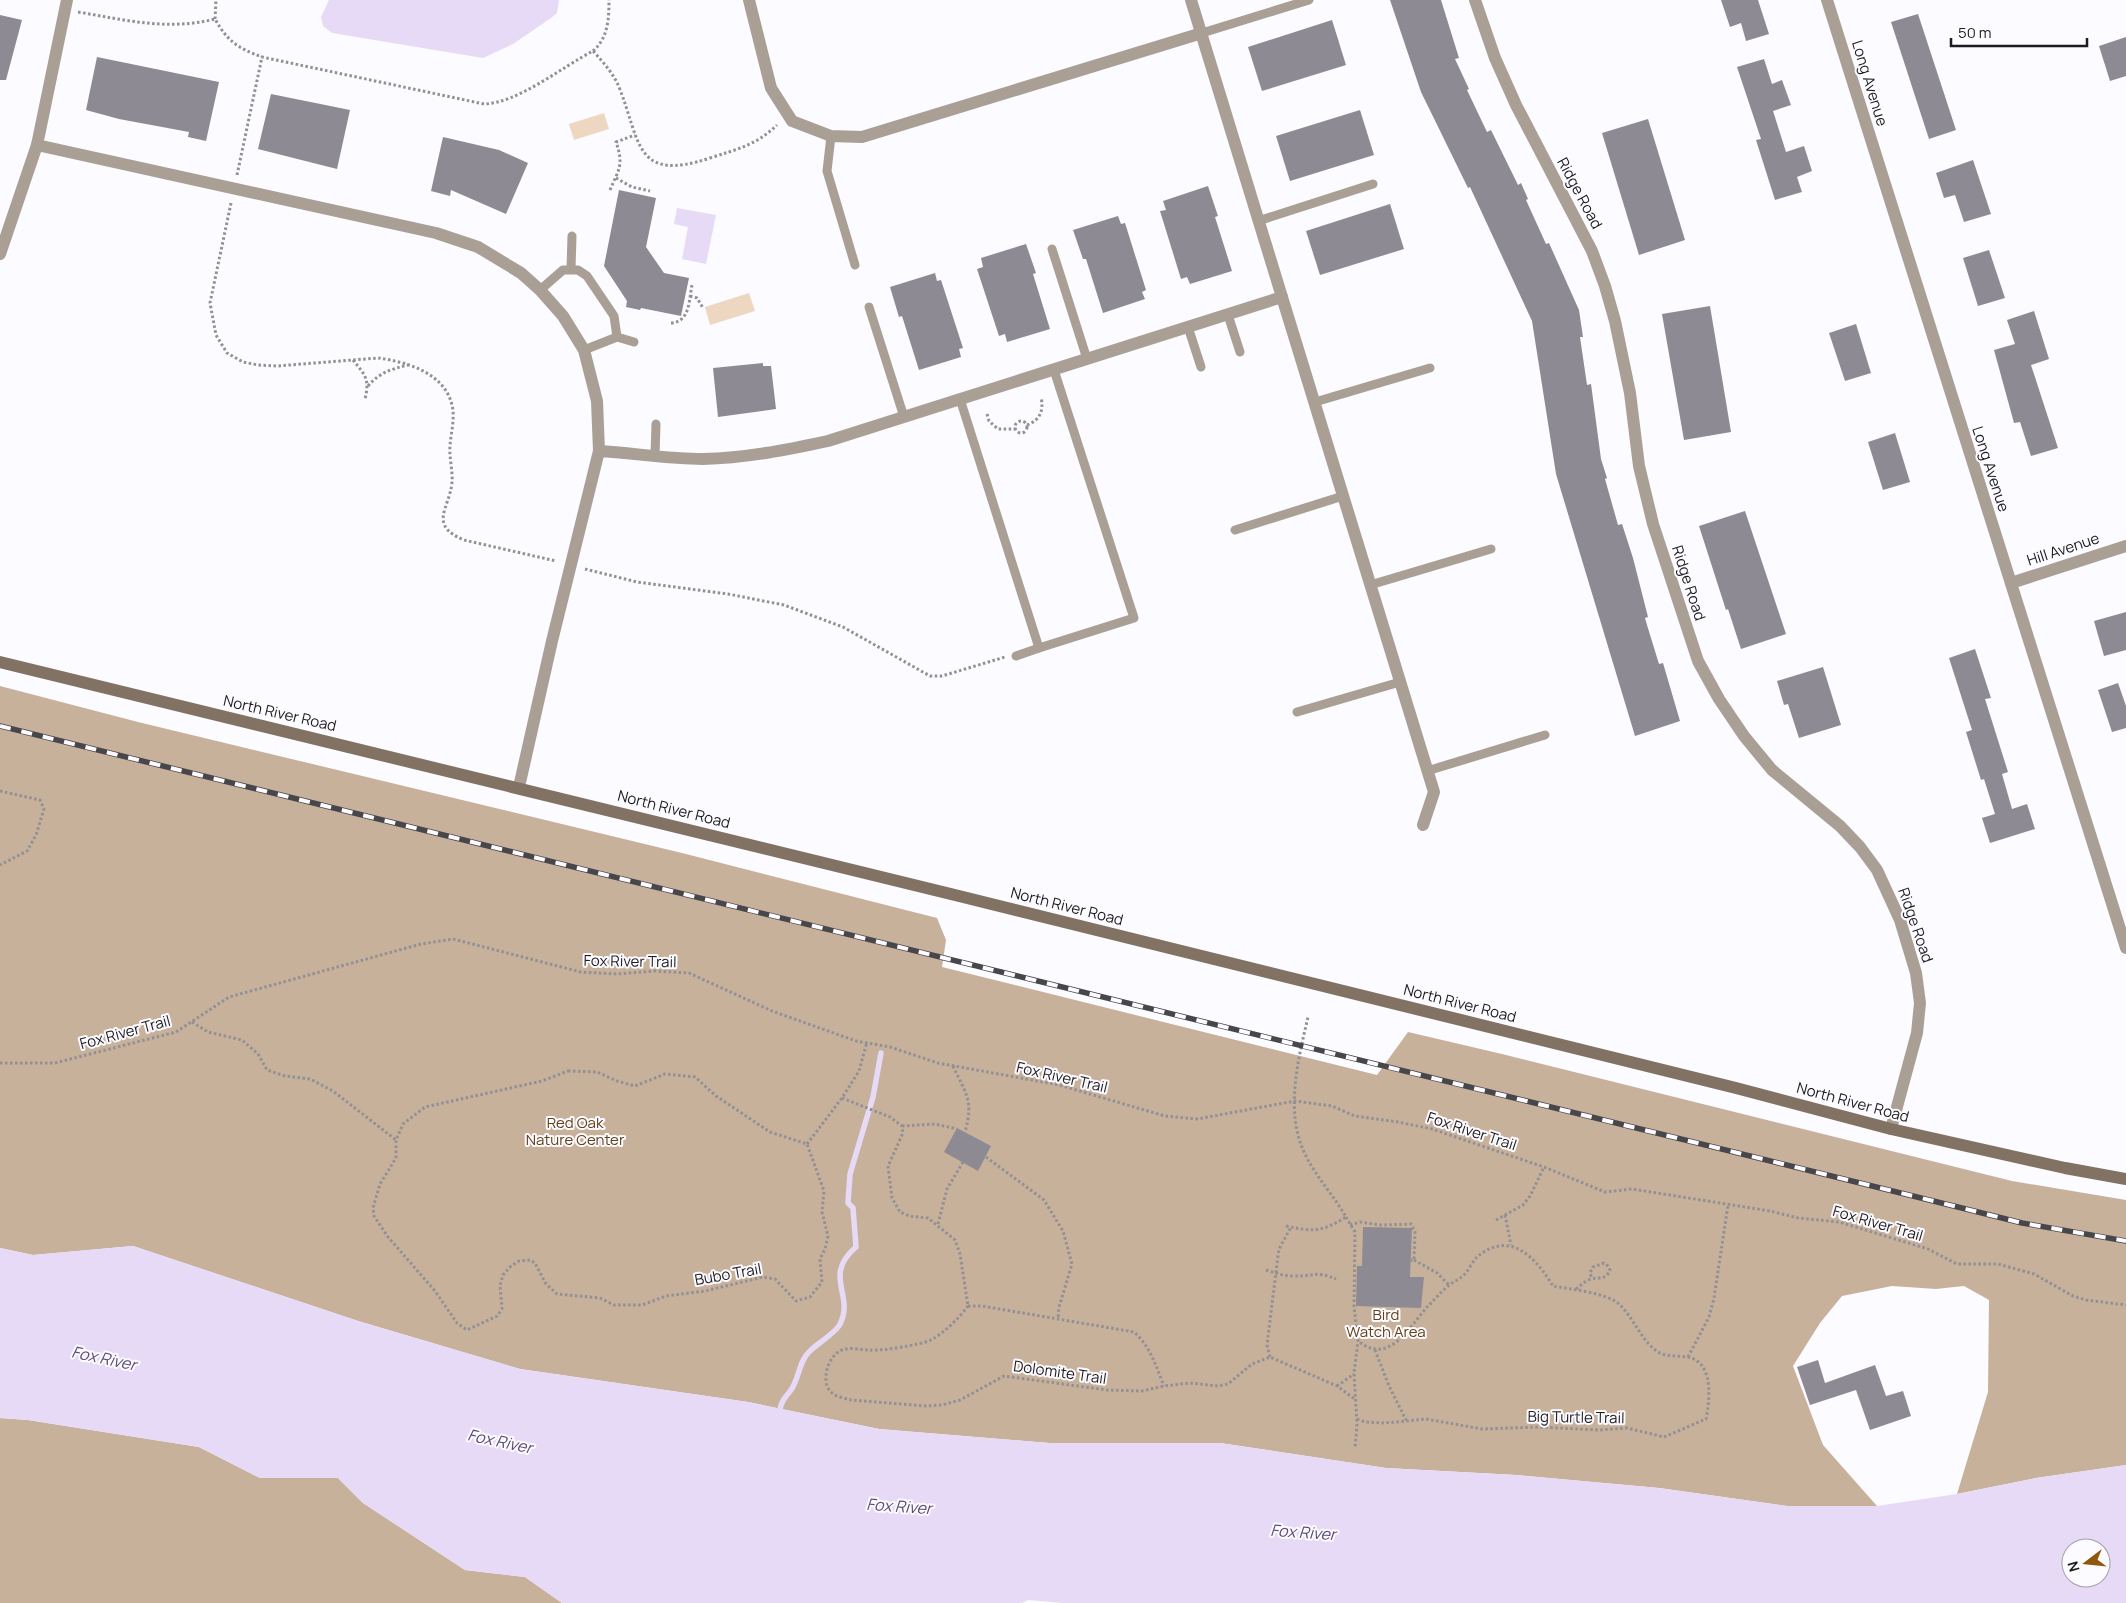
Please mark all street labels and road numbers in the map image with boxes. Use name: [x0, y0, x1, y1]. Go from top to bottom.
street label: Long Avenue: [1847, 38, 1893, 129]
street label: Ridge Road: [1552, 154, 1608, 232]
street label: Long Avenue: [1967, 424, 2015, 515]
street label: Hill Avenue: [2024, 527, 2102, 571]
street label: Ridge Road: [1667, 543, 1711, 623]
street label: North River Road: [221, 690, 339, 736]
street label: North River Road: [615, 785, 733, 833]
street label: North River Road: [1008, 882, 1126, 930]
street label: Ridge Road: [1893, 885, 1939, 965]
street label: Fox River Trail: [583, 950, 677, 972]
street label: North River Road: [1401, 979, 1519, 1027]
street label: Fox River Trail: [77, 1010, 173, 1054]
street label: Fox River Trail: [1014, 1056, 1110, 1098]
street label: North River Road: [1795, 1077, 1911, 1127]
street label: Fox River Trail: [1425, 1107, 1519, 1155]
street label: Fox River Trail: [1830, 1200, 1926, 1246]
street label: Bubo Trail: [693, 1258, 763, 1290]
street label: Dolomite Trail: [1012, 1355, 1108, 1389]
street label: Big Turtle Trail: [1527, 1406, 1625, 1428]

